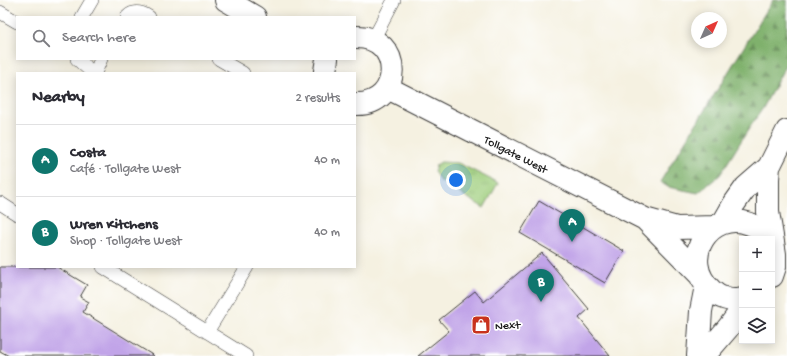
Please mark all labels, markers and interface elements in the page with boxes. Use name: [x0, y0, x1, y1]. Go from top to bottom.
north arrow: [691, 12, 727, 48]
search box: [16, 16, 356, 60]
icon: search: [30, 27, 52, 49]
text: Search here: [62, 29, 136, 47]
text: Nearby: [32, 88, 85, 108]
text: 2 results: [295, 91, 340, 106]
street label: Tollgate West: [480, 133, 550, 178]
text: Costa: [70, 144, 106, 162]
text: A: [41, 153, 49, 168]
text: 40 m: [314, 153, 340, 168]
text: Café · Tollgate West: [70, 162, 180, 177]
your location: [446, 170, 466, 190]
pin: A: [559, 209, 585, 242]
text: Wren Kitchens: [70, 216, 158, 234]
text: B: [42, 225, 48, 240]
text: 40 m: [314, 225, 340, 240]
text: Shop · Tollgate West: [70, 234, 181, 249]
map controls: [739, 236, 775, 344]
button: +: [739, 236, 775, 272]
pin: B: [528, 269, 554, 302]
button: −: [739, 272, 775, 308]
button: layers: [739, 308, 775, 344]
shop icon: Next: [470, 314, 492, 336]
place label: Next: [495, 320, 521, 334]

